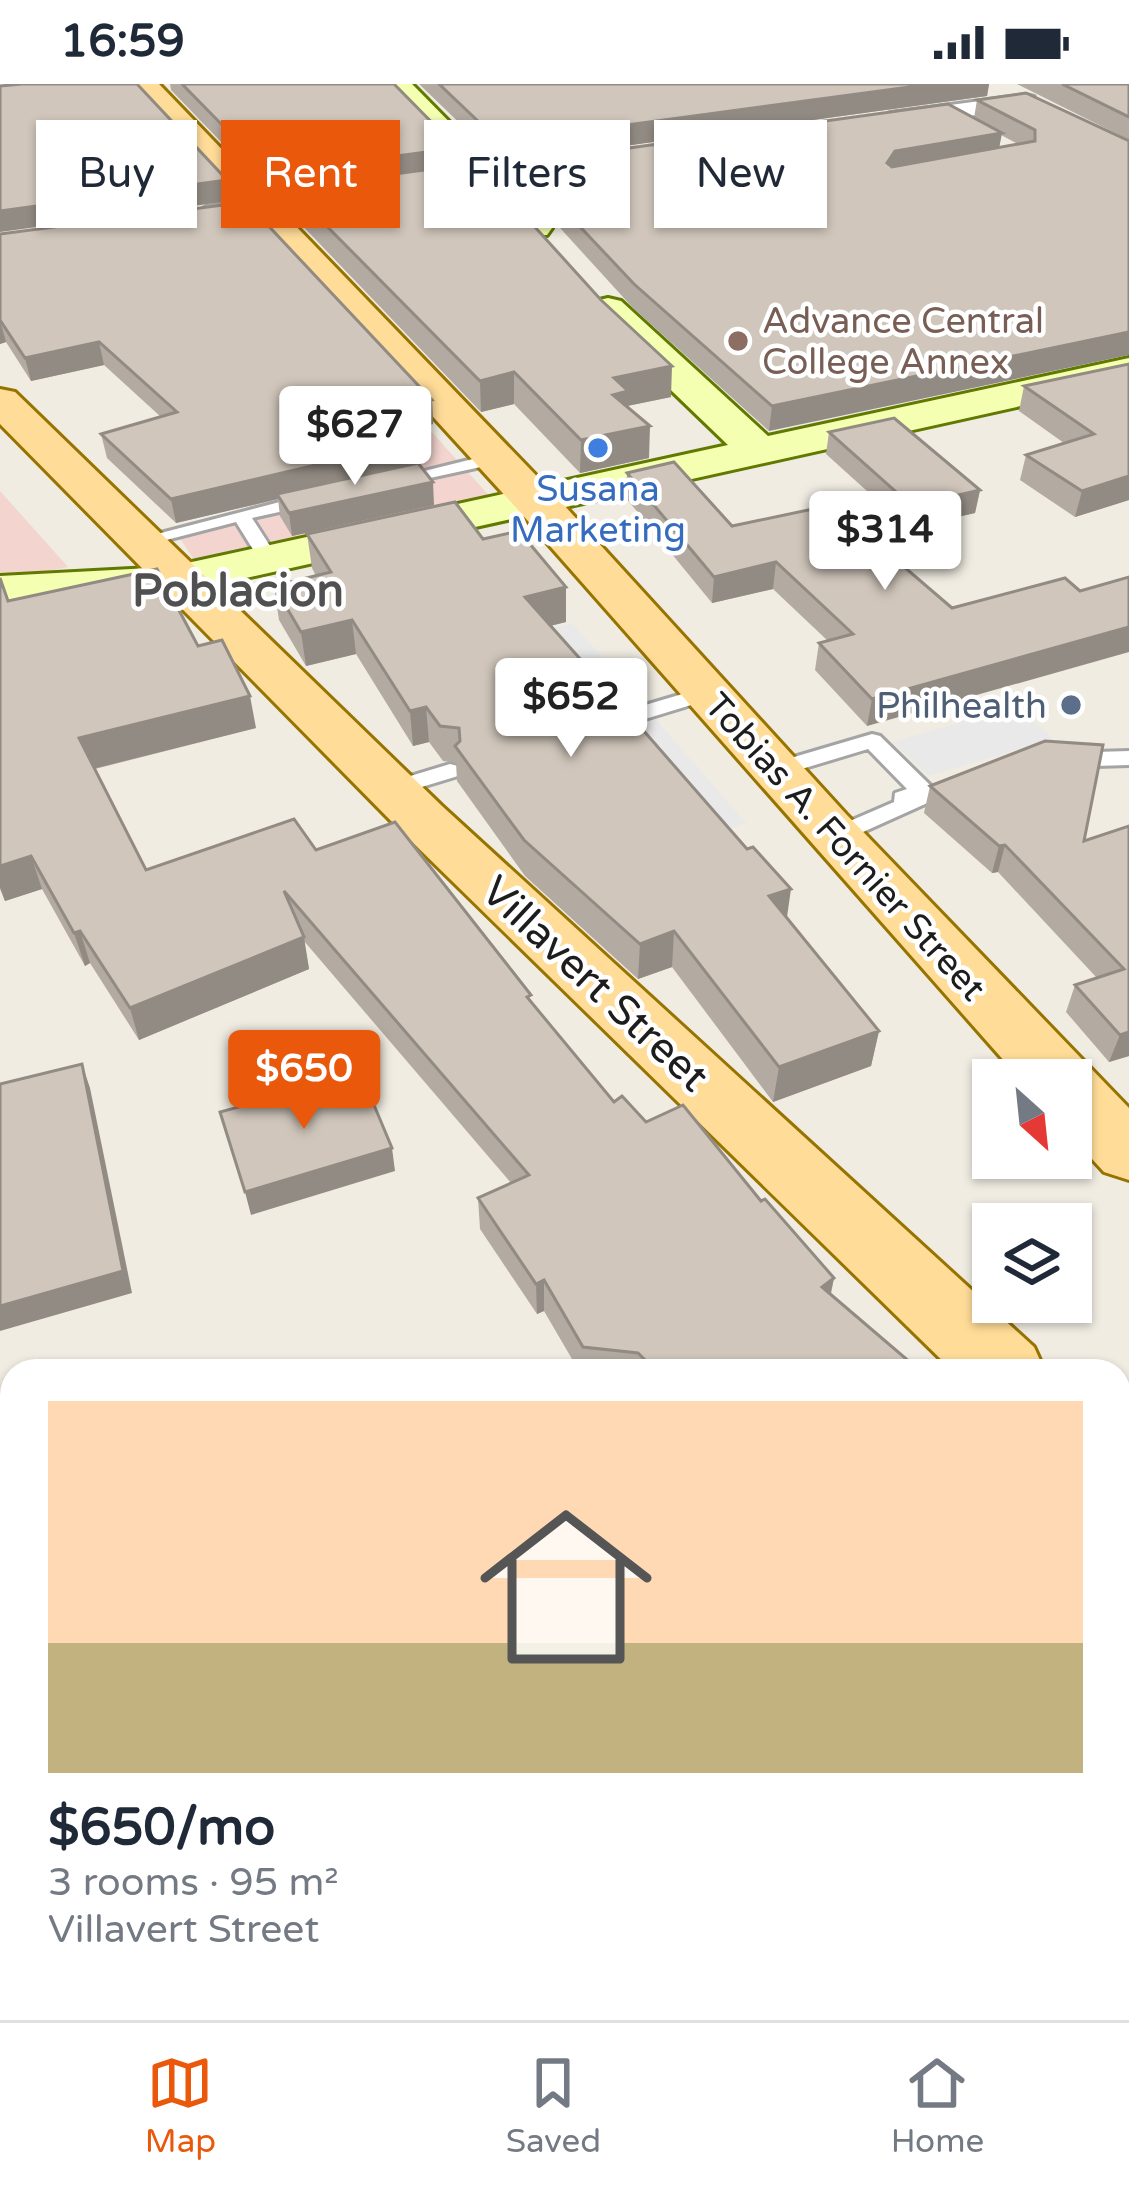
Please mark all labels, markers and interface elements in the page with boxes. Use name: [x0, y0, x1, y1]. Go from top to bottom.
text: 16:59: [60, 15, 185, 69]
chip: Buy: [36, 120, 197, 228]
chip: Rent: [221, 120, 400, 228]
chip: Filters: [424, 120, 630, 228]
chip: New: [654, 120, 827, 228]
place label: Advance Central College Annex: [762, 300, 1044, 384]
marker: Advance Central College Annex: [725, 328, 751, 354]
pin: $627: [284, 386, 426, 488]
text: $627: [306, 401, 404, 448]
marker: Susana Marketing: [585, 435, 611, 461]
place label: Susana Marketing: [510, 468, 686, 552]
pin: $314: [814, 491, 956, 593]
text: $314: [836, 506, 934, 553]
district label: Poblacion: [132, 565, 344, 619]
pin: $652: [500, 658, 642, 760]
text: $652: [522, 673, 620, 720]
street label: Tobias A. Fornier Street: [695, 684, 994, 1010]
place label: Philhealth: [876, 685, 1047, 728]
marker: Philhealth: [1058, 692, 1084, 718]
street label: Villavert Street: [471, 866, 719, 1102]
pin: $650: [233, 1030, 375, 1132]
text: $650: [255, 1045, 353, 1092]
north arrow: [972, 1059, 1092, 1179]
map controls: [972, 1059, 1092, 1323]
button: layers: [972, 1203, 1092, 1323]
icon: home: [458, 1479, 674, 1695]
text: $650/mo: [48, 1797, 275, 1859]
text: 3 rooms · 95 m²: [48, 1859, 339, 1906]
text: Villavert Street: [48, 1906, 319, 1953]
tab: Map: [145, 2050, 216, 2161]
tab: Saved: [506, 2050, 601, 2161]
tab: Home: [891, 2050, 984, 2161]

